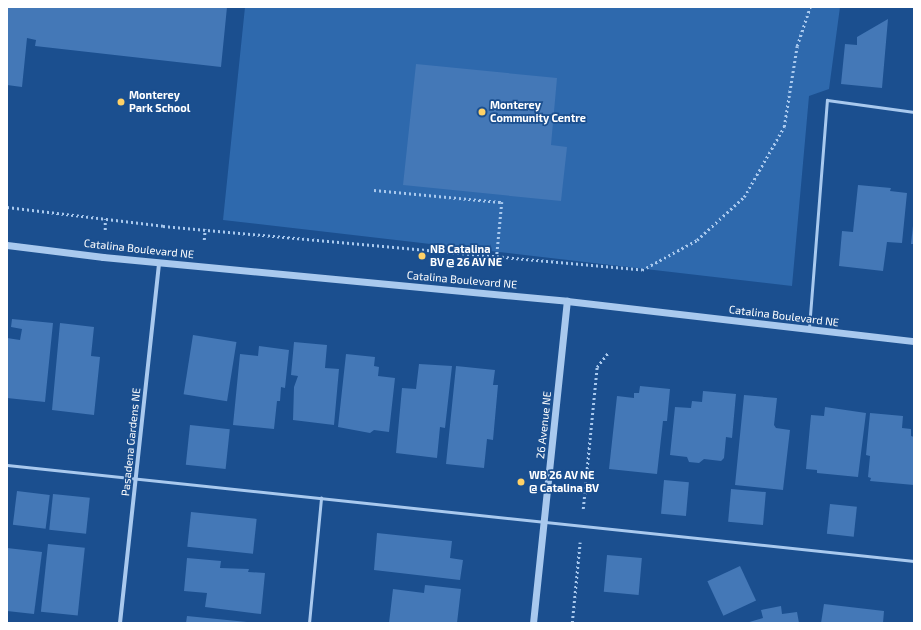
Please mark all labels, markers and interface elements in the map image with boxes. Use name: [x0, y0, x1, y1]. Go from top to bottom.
place label: Monterey Park School: [129, 89, 190, 115]
marker: Monterey Park School: [116, 97, 126, 107]
place label: Monterey Community Centre: [490, 99, 586, 125]
marker: Monterey Community Centre: [477, 107, 487, 117]
street label: Catalina Boulevard NE: [83, 237, 195, 261]
place label: NB Catalina BV @ 26 AV NE: [430, 243, 503, 269]
marker: NB Catalina BV @ 26 AV NE: [417, 251, 427, 261]
street label: Catalina Boulevard NE: [406, 269, 518, 291]
street label: Catalina Boulevard NE: [728, 303, 840, 329]
street label: Pasadena Gardens NE: [119, 387, 143, 497]
street label: 26 Avenue NE: [534, 390, 554, 460]
place label: WB 26 AV NE @ Catalina BV: [529, 469, 599, 495]
marker: WB 26 AV NE @ Catalina BV: [516, 477, 526, 487]

